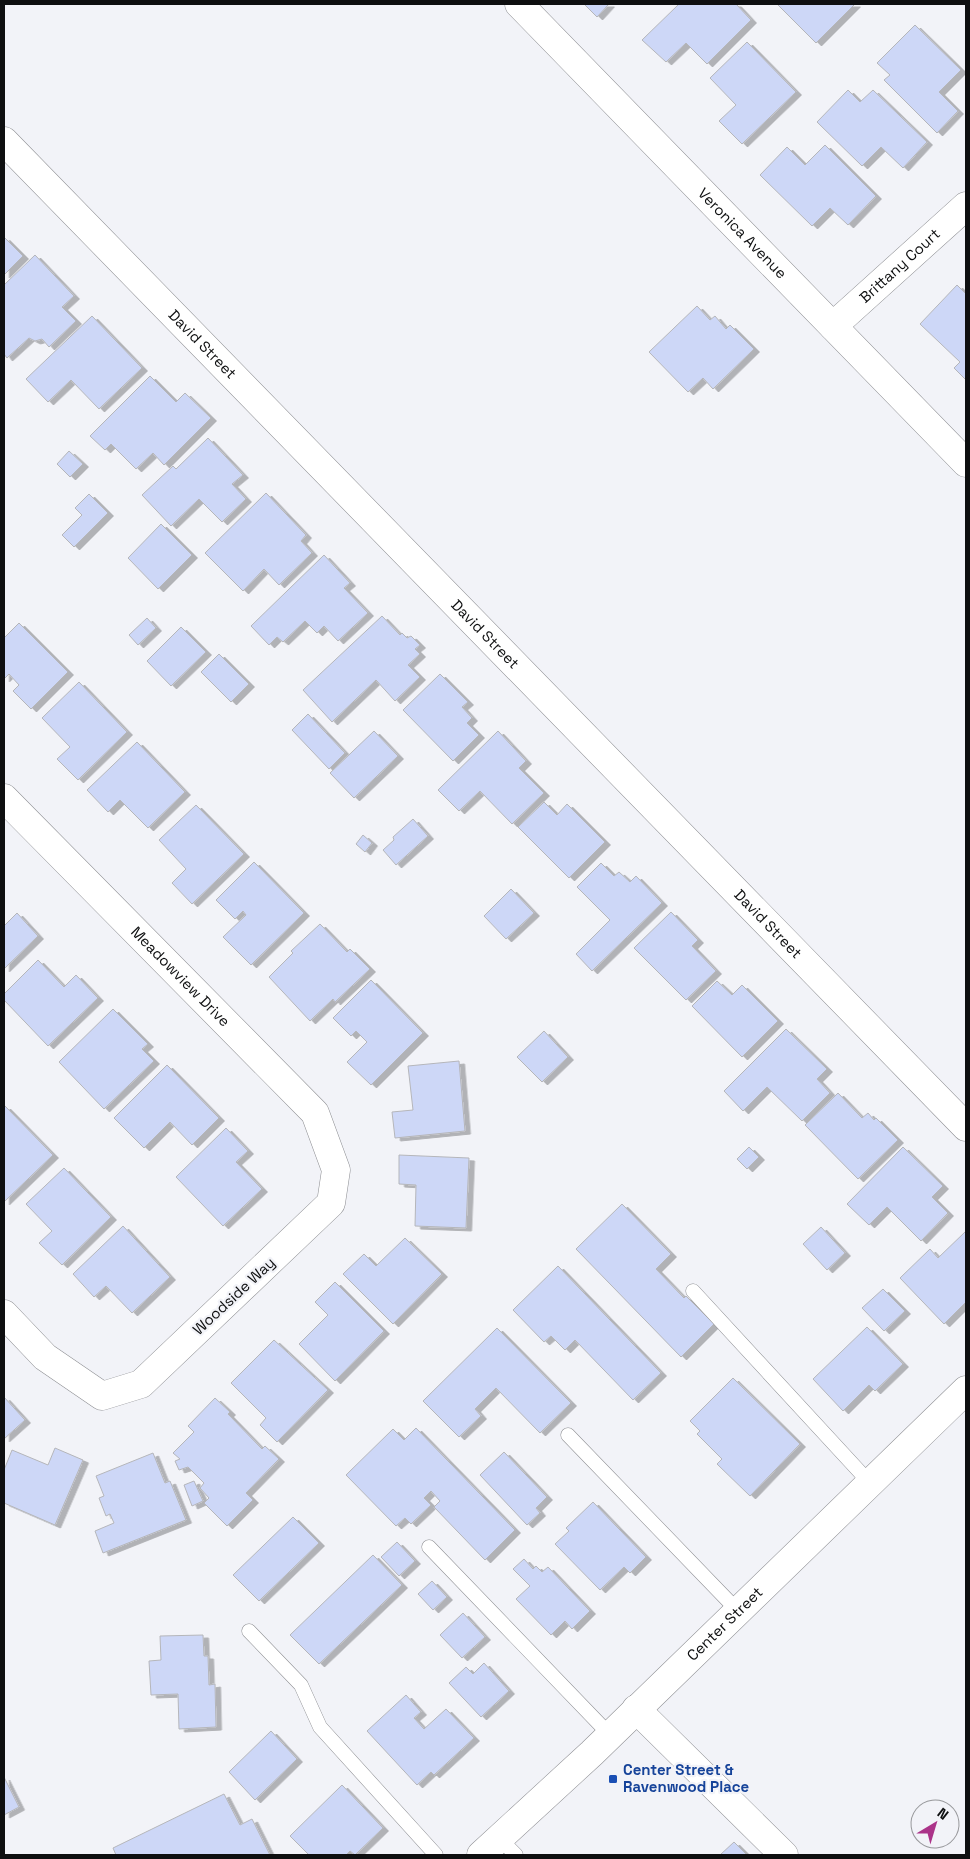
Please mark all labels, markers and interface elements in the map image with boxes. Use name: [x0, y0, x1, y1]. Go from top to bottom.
street label: Veronica Avenue: [694, 183, 791, 282]
street label: Brittany Court: [855, 224, 944, 307]
street label: David Street: [165, 305, 241, 383]
street label: David Street: [448, 595, 524, 673]
street label: David Street: [730, 885, 806, 962]
street label: Meadowview Drive: [127, 922, 234, 1031]
street label: Woodside Way: [189, 1253, 279, 1339]
street label: Center Street: [683, 1582, 767, 1665]
place label: Center Street & Ravenwood Place: [623, 1760, 749, 1796]
marker: Center Street & Ravenwood Place: [607, 1773, 619, 1785]
north arrow: [910, 1799, 960, 1849]
text: N: [934, 1804, 952, 1824]

